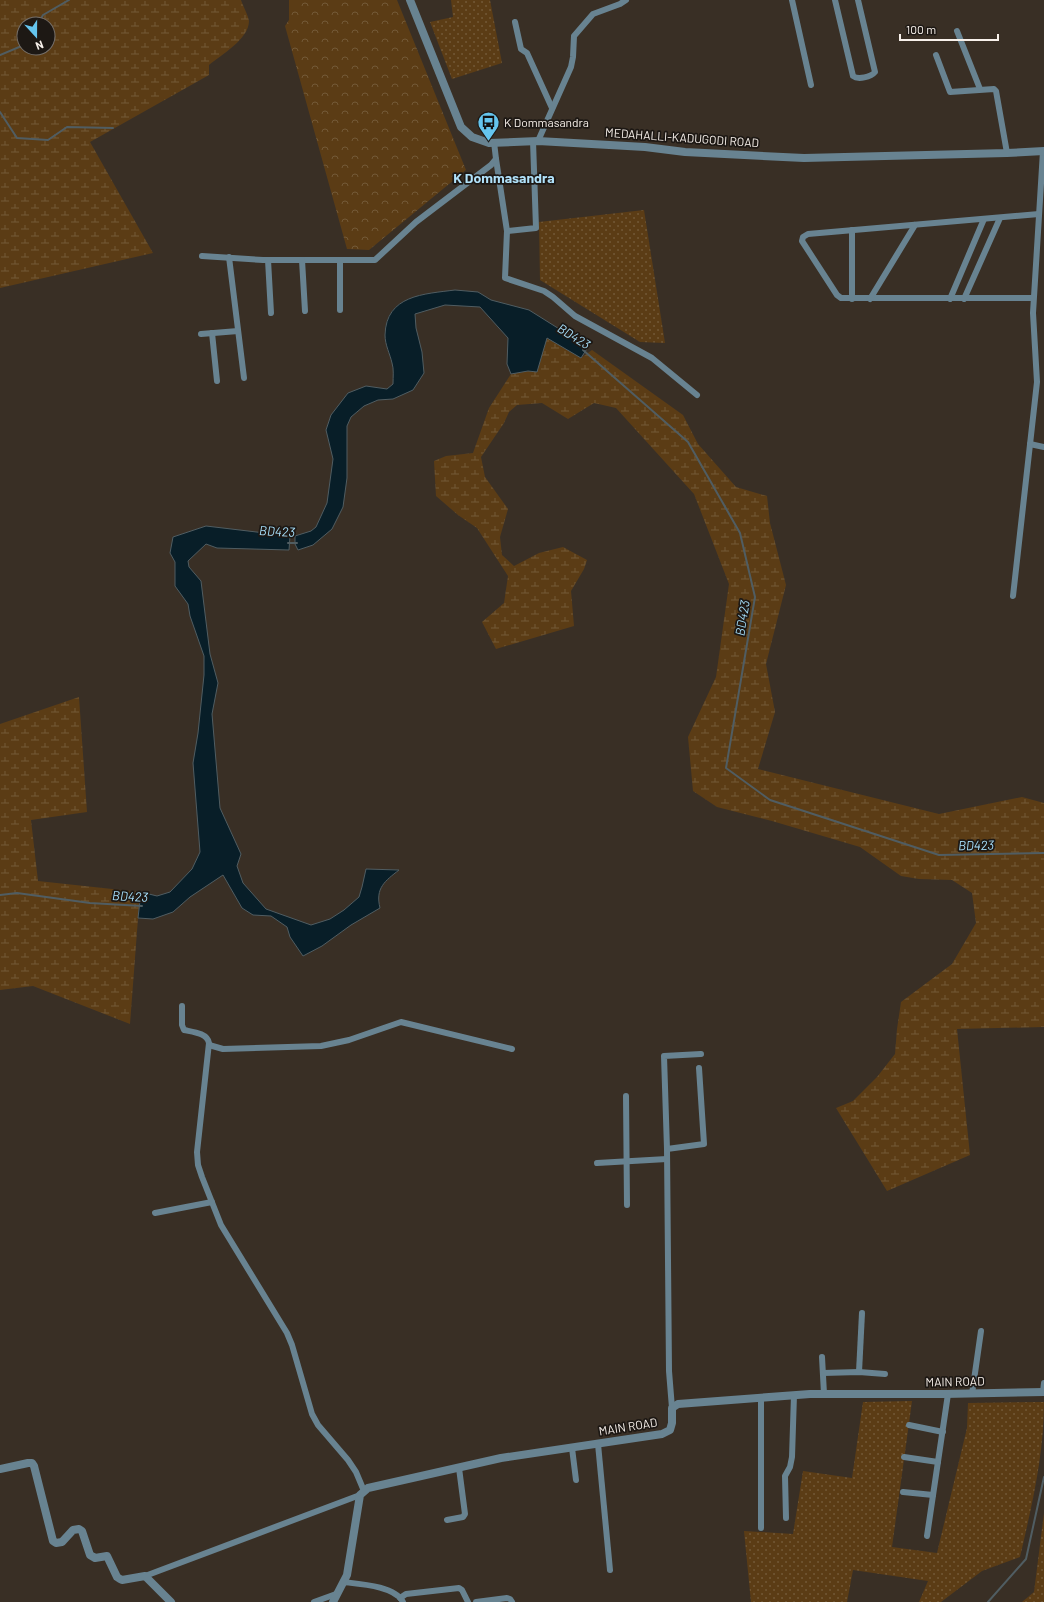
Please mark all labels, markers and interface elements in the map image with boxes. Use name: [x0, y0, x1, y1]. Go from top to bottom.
north arrow: [16, 16, 56, 56]
scale bar: [900, 16, 998, 42]
text: 100 m: [906, 22, 936, 36]
text: N: [34, 38, 46, 53]
bus stop icon: K Dommasandra: [476, 110, 502, 143]
place label: K Dommasandra: [504, 115, 589, 129]
street label: MEDAHALLI-KADUGODI ROAD: [605, 125, 759, 149]
district label: K Dommasandra: [453, 169, 555, 186]
water label: BD423: [555, 320, 594, 353]
water label: BD423: [259, 522, 296, 540]
water label: BD423: [731, 599, 753, 637]
water label: BD423: [958, 837, 995, 853]
water label: BD423: [112, 887, 149, 905]
street label: MAIN ROAD: [925, 1373, 985, 1389]
street label: MAIN ROAD: [598, 1414, 658, 1438]

